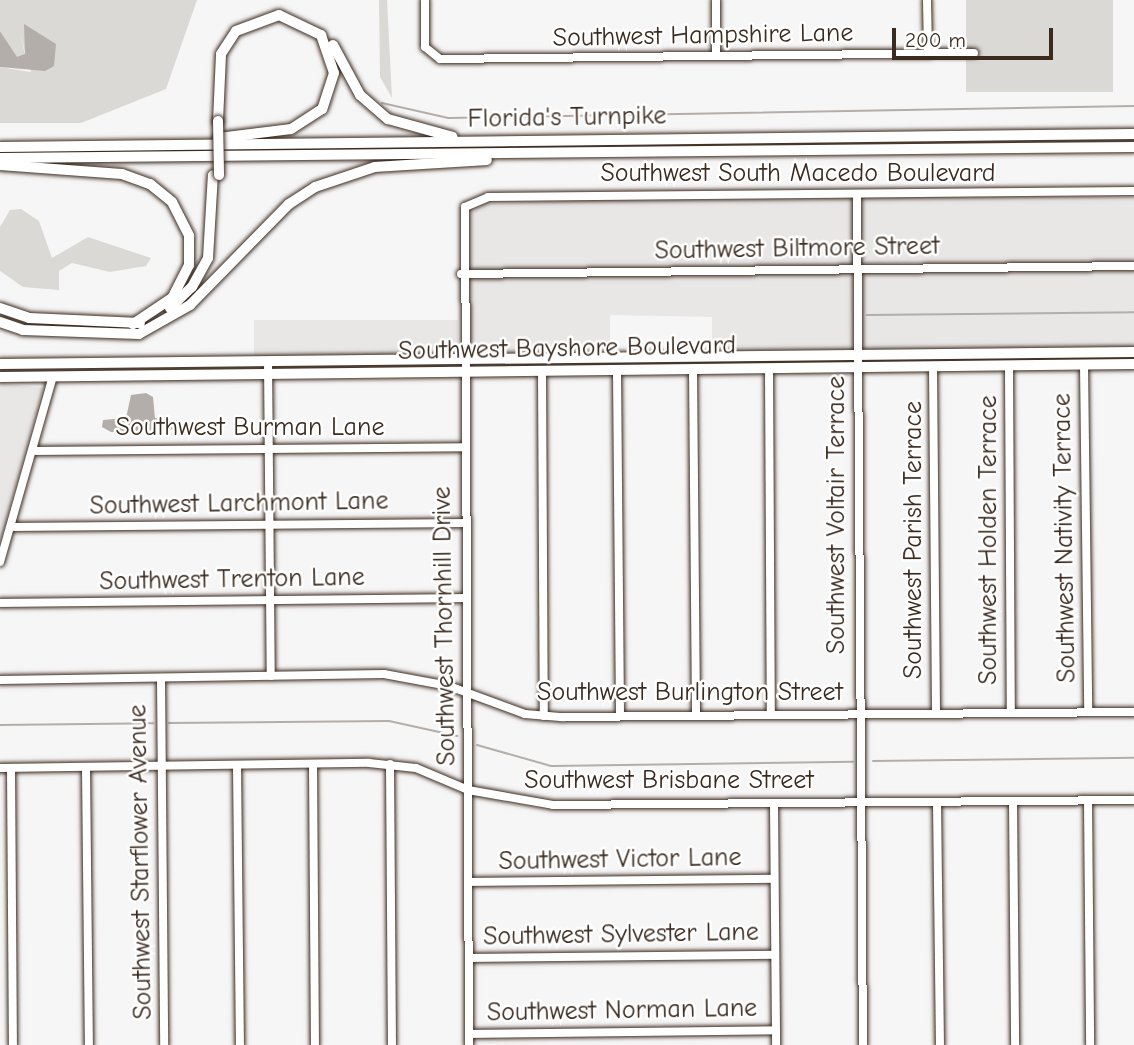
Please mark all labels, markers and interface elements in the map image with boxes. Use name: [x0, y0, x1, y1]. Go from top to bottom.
scale bar: [896, 14, 1057, 58]
street label: Southwest Hampshire Lane: [552, 18, 854, 54]
text: 200 m: [905, 28, 966, 52]
street label: Florida's Turnpike: [467, 101, 667, 135]
street label: Southwest South Macedo Boulevard: [600, 158, 996, 190]
street label: Southwest Biltmore Street: [654, 231, 940, 267]
street label: Southwest Bayshore Boulevard: [398, 330, 736, 368]
street label: Southwest Voltair Terrace: [821, 376, 853, 654]
street label: Southwest Nativity Terrace: [1047, 393, 1083, 683]
street label: Southwest Holden Terrace: [973, 395, 1005, 685]
street label: Southwest Parish Terrace: [898, 401, 930, 679]
street label: Southwest Burman Lane: [116, 412, 384, 444]
street label: Southwest Larchmont Lane: [89, 486, 389, 522]
street label: Southwest Thornhill Drive: [427, 486, 463, 766]
street label: Southwest Trenton Lane: [99, 562, 365, 598]
street label: Southwest Burlington Street: [537, 677, 843, 709]
street label: Southwest Starflower Avenue: [123, 704, 159, 1020]
street label: Southwest Brisbane Street: [524, 765, 814, 797]
street label: Southwest Victor Lane: [498, 842, 742, 878]
street label: Southwest Sylvester Lane: [483, 917, 759, 953]
street label: Southwest Norman Lane: [487, 993, 757, 1029]

